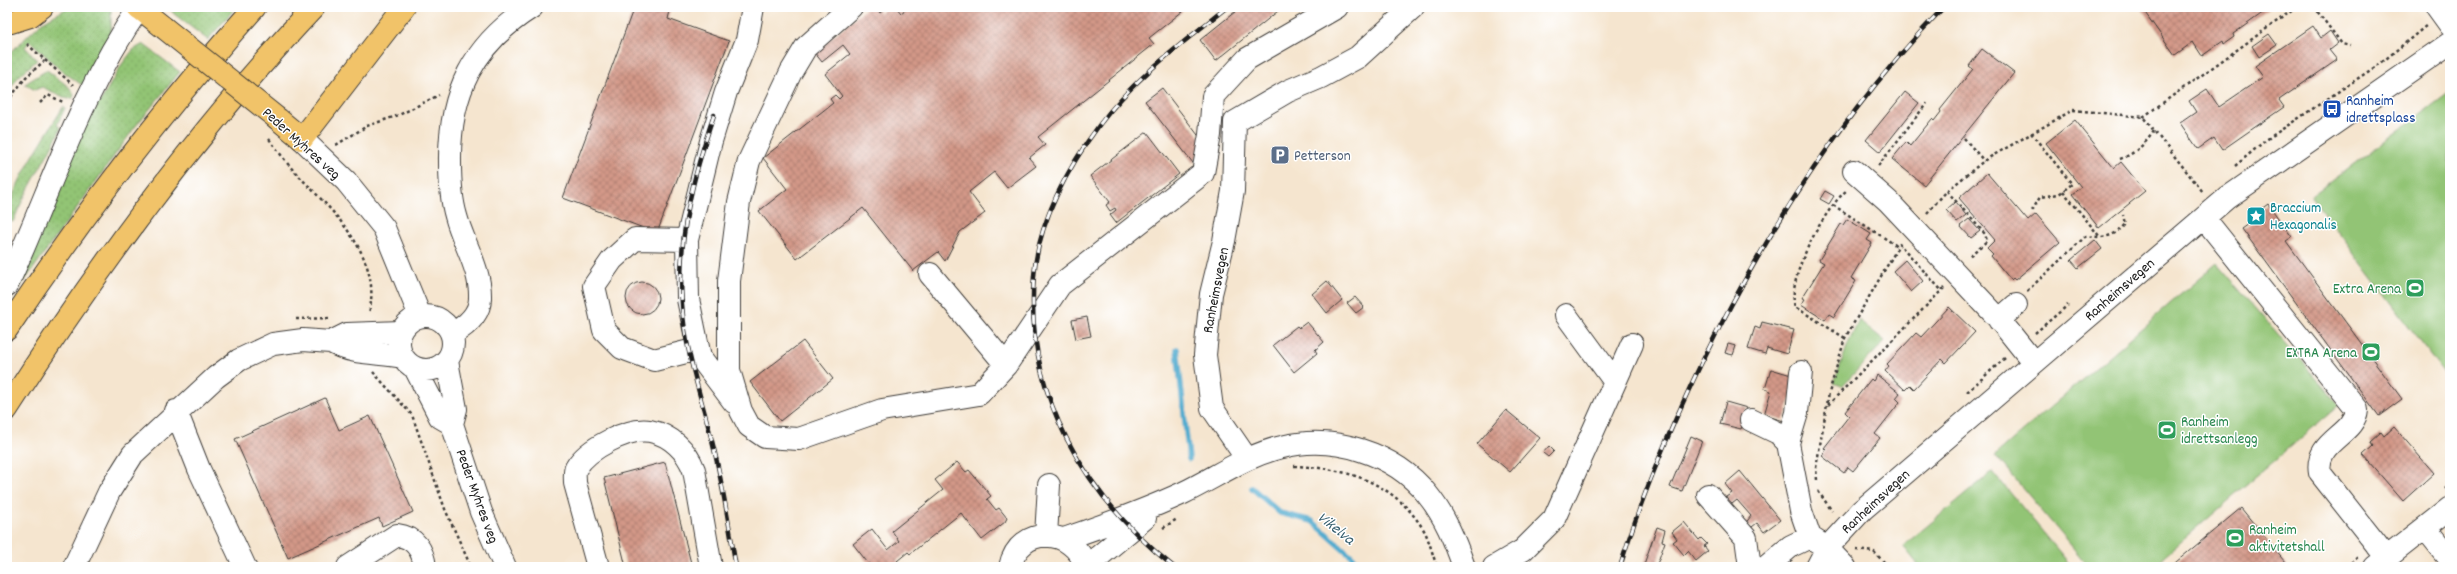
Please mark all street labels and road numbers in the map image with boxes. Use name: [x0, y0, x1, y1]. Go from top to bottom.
street label: Peder Myhres veg: [256, 103, 345, 186]
street label: Ranheimsvegen: [1198, 245, 1236, 335]
street label: Ranheimsvegen: [2080, 254, 2160, 327]
street label: Peder Myhres veg: [449, 446, 503, 547]
street label: Ranheimsvegen: [1837, 465, 1916, 540]

